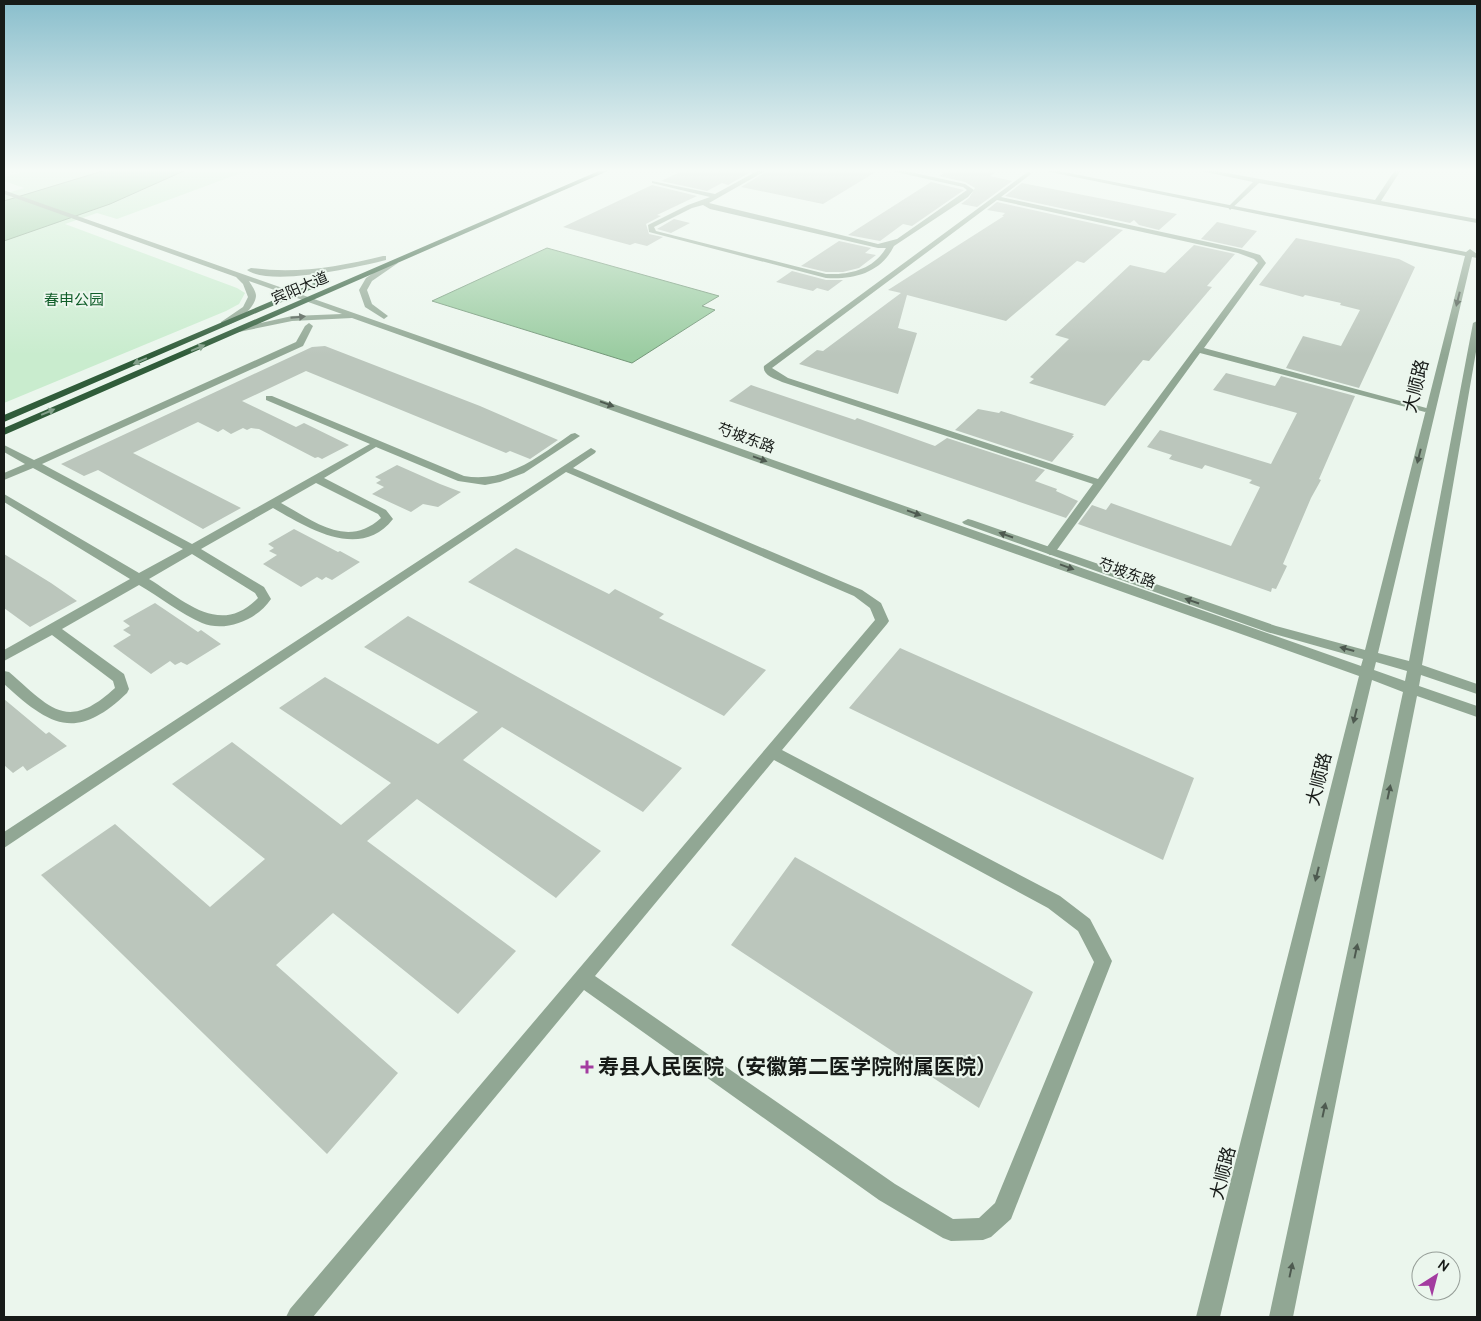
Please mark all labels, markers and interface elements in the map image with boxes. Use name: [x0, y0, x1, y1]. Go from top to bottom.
street label: 宾阳大道: [269, 268, 331, 308]
park label: 春申公园: [44, 291, 104, 309]
one-way arrow: [1454, 291, 1462, 306]
one-way arrow: [290, 313, 306, 321]
one-way arrow: [191, 343, 205, 351]
street label: 大顺路: [1399, 357, 1433, 415]
one-way arrow: [133, 358, 147, 366]
one-way arrow: [600, 401, 615, 408]
one-way arrow: [41, 408, 56, 416]
street label: 芍坡东路: [715, 419, 777, 457]
one-way arrow: [1415, 449, 1423, 464]
one-way arrow: [753, 456, 768, 463]
one-way arrow: [906, 510, 921, 517]
one-way arrow: [998, 531, 1013, 539]
street label: 芍坡东路: [1096, 554, 1158, 592]
one-way arrow: [1059, 564, 1074, 571]
one-way arrow: [1184, 597, 1199, 605]
one-way arrow: [1340, 645, 1355, 653]
one-way arrow: [1351, 709, 1359, 724]
street label: 大顺路: [1302, 750, 1336, 808]
one-way arrow: [1386, 784, 1394, 800]
one-way arrow: [1313, 867, 1321, 882]
one-way arrow: [1353, 943, 1361, 959]
place label: 寿县人民医院（安徽第二医学院附属医院）: [598, 1054, 997, 1079]
marker: 寿县人民医院（安徽第二医学院附属医院）: [580, 1060, 594, 1074]
one-way arrow: [1320, 1102, 1328, 1118]
street label: 大顺路: [1206, 1144, 1240, 1202]
north arrow: [1411, 1251, 1461, 1301]
text: N: [1434, 1255, 1453, 1276]
one-way arrow: [1287, 1261, 1295, 1277]

